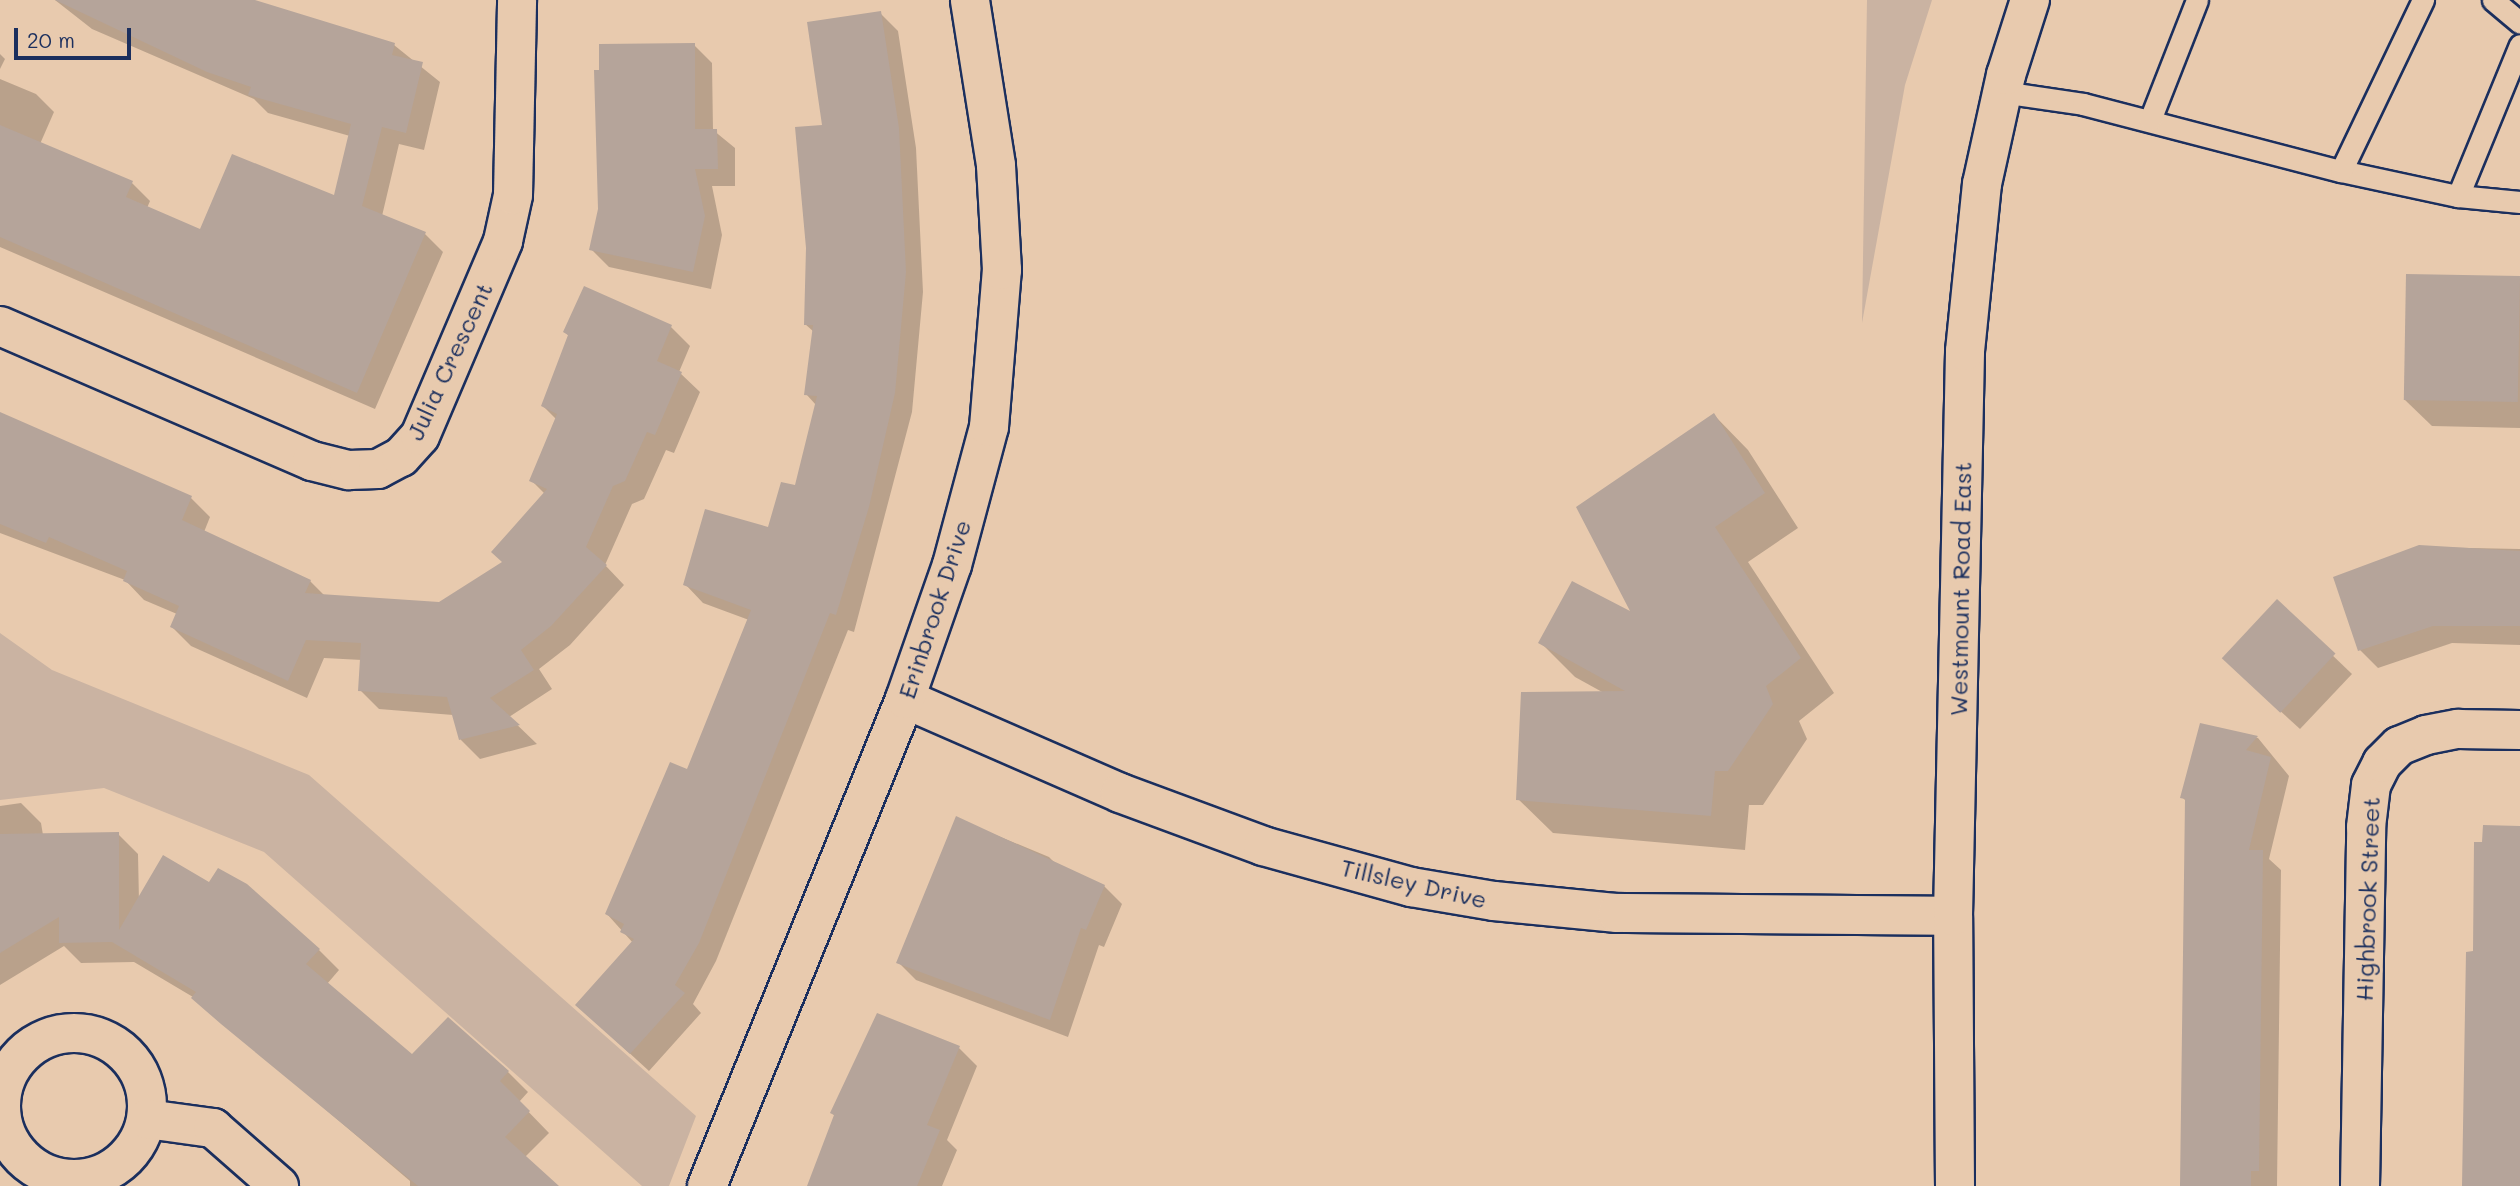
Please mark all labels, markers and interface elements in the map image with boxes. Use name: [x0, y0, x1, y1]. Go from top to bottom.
scale bar: [18, 14, 135, 58]
text: 20 m: [27, 26, 75, 53]
street label: Julia Crescent: [400, 278, 498, 444]
street label: Westmount Road East: [1943, 461, 1977, 717]
street label: Erinbrook Drive: [892, 516, 976, 702]
street label: Highbrook Street: [2349, 796, 2385, 1002]
street label: Tillsley Drive: [1338, 852, 1490, 914]

